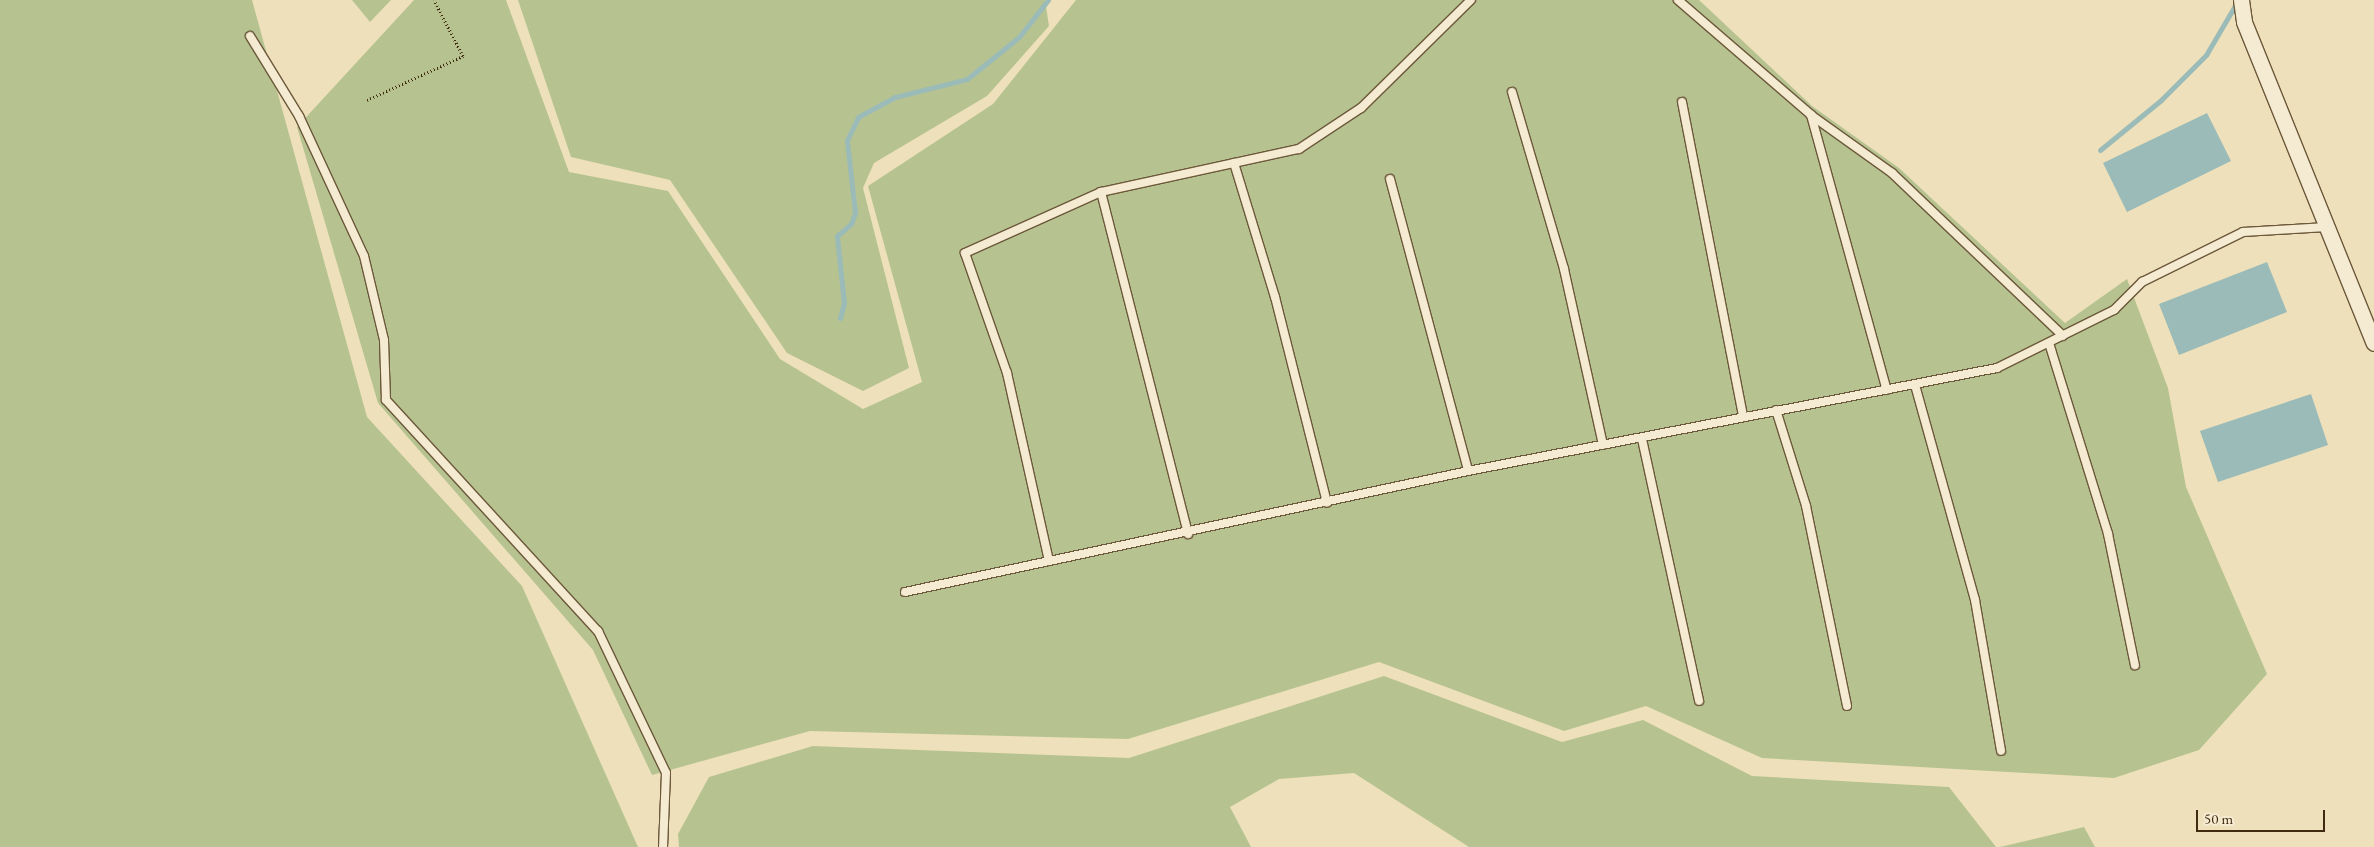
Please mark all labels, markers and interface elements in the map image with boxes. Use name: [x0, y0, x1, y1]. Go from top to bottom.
scale bar: [2199, 800, 2328, 832]
text: 50 m: [2204, 809, 2233, 828]

